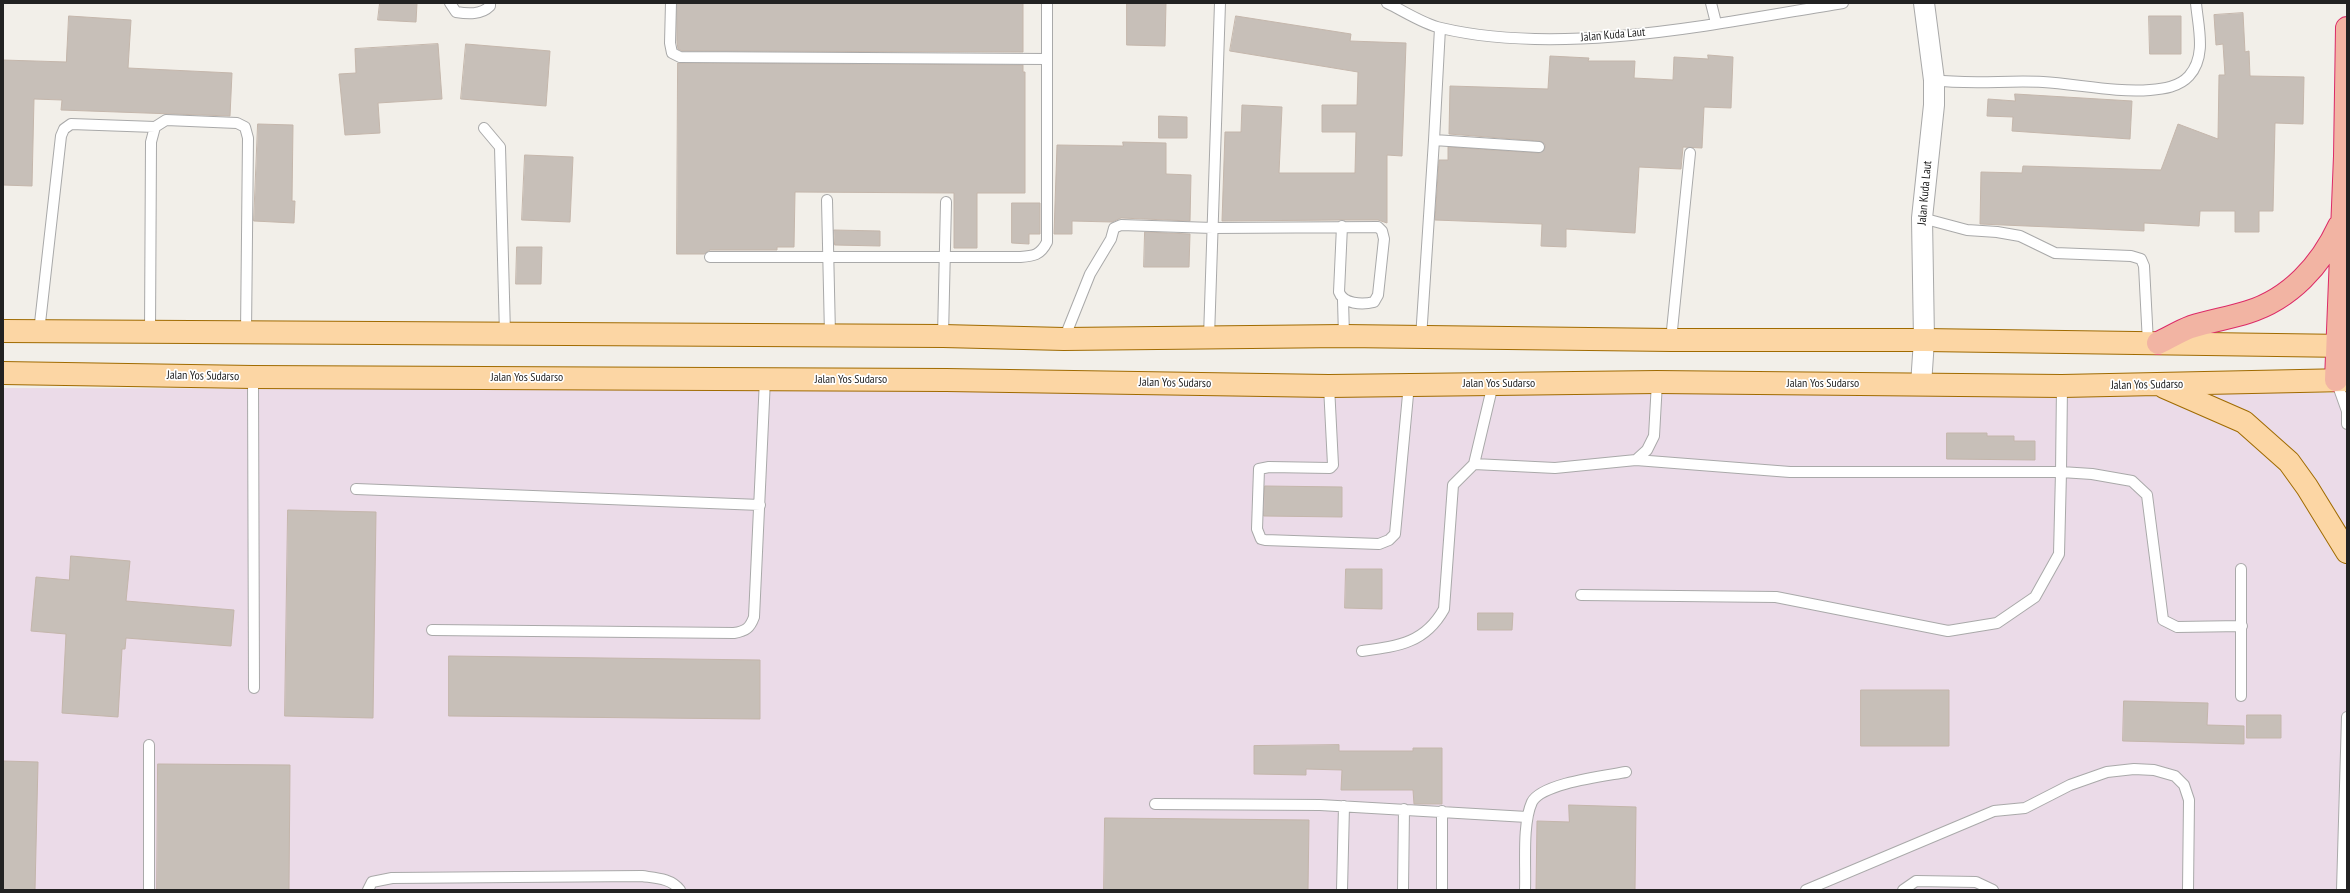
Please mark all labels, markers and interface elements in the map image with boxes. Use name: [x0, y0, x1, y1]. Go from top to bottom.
street label: Jalan Kuda Laut: [1580, 25, 1646, 45]
street label: Jalan Kuda Laut: [1915, 160, 1935, 226]
street label: Jalan Yos Sudarso: [167, 368, 239, 384]
street label: Jalan Yos Sudarso: [491, 371, 563, 385]
street label: Jalan Yos Sudarso: [815, 373, 887, 387]
street label: Jalan Yos Sudarso: [1139, 375, 1211, 391]
street label: Jalan Yos Sudarso: [1463, 377, 1535, 391]
street label: Jalan Yos Sudarso: [1787, 377, 1859, 391]
street label: Jalan Yos Sudarso: [2111, 377, 2183, 393]

